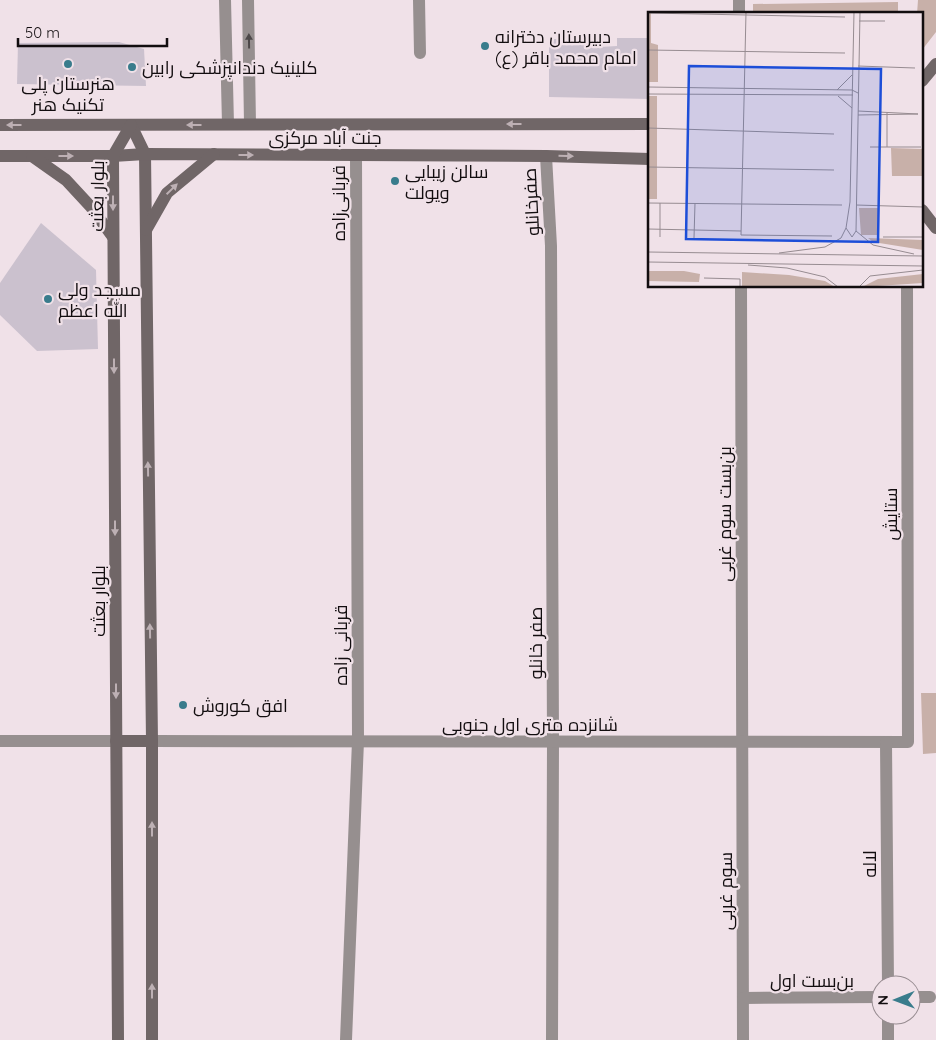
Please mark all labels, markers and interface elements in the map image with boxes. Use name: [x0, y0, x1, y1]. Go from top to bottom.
inset map: [648, 12, 924, 288]
scale bar: [18, 15, 166, 47]
text: 50 m: [25, 23, 60, 42]
place label: دبیرستان دخترانه امام محمد باقر (ع): [495, 25, 637, 70]
one-way arrow: [245, 32, 253, 48]
marker: دبیرستان دخترانه امام محمد باقر (ع): [479, 40, 491, 52]
place label: کلینیک دندانپزشکی رابین: [142, 56, 318, 80]
marker: هنرستان پلی تکنیک هنر: [62, 58, 74, 70]
marker: کلینیک دندانپزشکی رابین: [126, 61, 138, 73]
place label: هنرستان پلی تکنیک هنر: [21, 72, 115, 116]
one-way arrow: [505, 120, 521, 128]
one-way arrow: [5, 121, 21, 129]
one-way arrow: [185, 121, 201, 129]
street label: جنت آباد مرکزی: [268, 126, 382, 149]
one-way arrow: [238, 151, 254, 159]
one-way arrow: [58, 152, 74, 160]
one-way arrow: [558, 153, 574, 161]
street label: بلوار بعثت: [85, 160, 109, 232]
place label: سالن زیبایی ویولت: [405, 160, 489, 204]
street label: قربانی‌زاده: [327, 165, 350, 241]
street label: صفرخانلو: [518, 168, 544, 236]
marker: سالن زیبایی ویولت: [389, 175, 401, 187]
one-way arrow: [166, 183, 178, 195]
one-way arrow: [109, 196, 117, 212]
place label: مسجد ولی الله اعظم: [58, 278, 141, 323]
marker: مسجد ولی الله اعظم: [42, 293, 54, 305]
one-way arrow: [110, 358, 118, 374]
street label: بن‌بست سوم غربی: [713, 446, 737, 582]
one-way arrow: [144, 461, 152, 477]
street label: ستایش: [879, 488, 902, 540]
one-way arrow: [111, 521, 119, 537]
street label: بلوار بعثت: [87, 565, 110, 637]
street label: قربانی زاده: [329, 605, 352, 685]
street label: صفر خانلو: [524, 607, 547, 679]
one-way arrow: [146, 623, 154, 639]
one-way arrow: [112, 683, 120, 699]
place label: افق کوروش: [193, 694, 288, 718]
marker: افق کوروش: [177, 699, 189, 711]
street label: شانزده متری اول جنوبی: [442, 713, 618, 736]
one-way arrow: [148, 821, 156, 837]
street label: لاله: [858, 851, 881, 877]
street label: سوم غربی: [714, 852, 738, 930]
street label: بن‌بست اول: [770, 969, 854, 992]
north arrow: [871, 975, 921, 1025]
one-way arrow: [148, 983, 156, 999]
text: N: [874, 995, 892, 1006]

